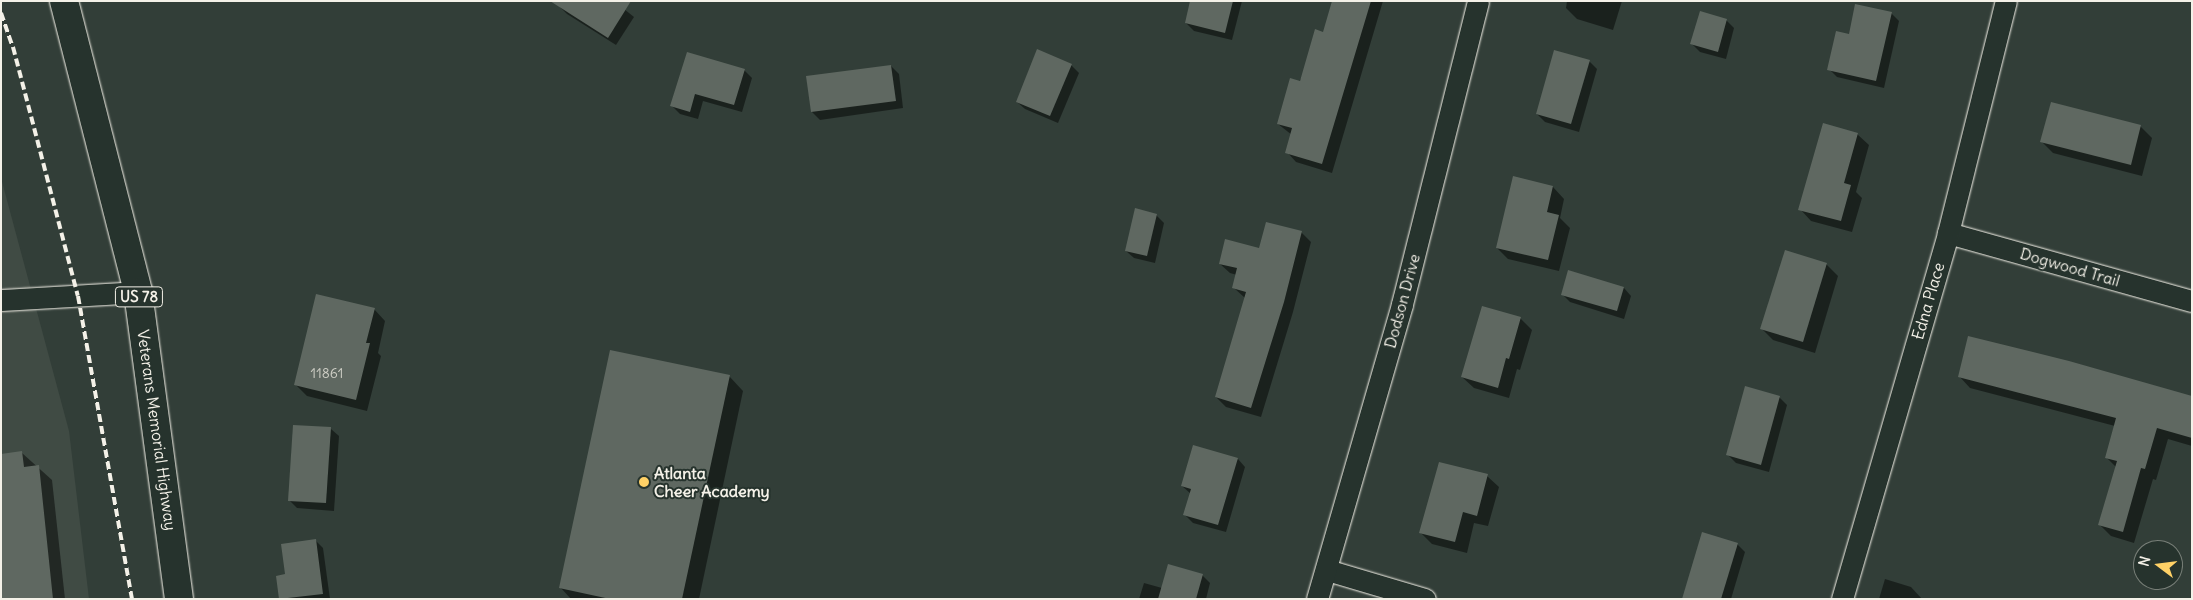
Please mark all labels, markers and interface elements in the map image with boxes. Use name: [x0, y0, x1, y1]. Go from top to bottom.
street label: Dogwood Trail: [2018, 244, 2122, 290]
street label: Dodson Drive: [1380, 252, 1424, 350]
street label: Edna Place: [1908, 260, 1948, 342]
road number: US 78: [114, 284, 164, 310]
street label: Veterans Memorial Highway: [133, 328, 181, 532]
house number: 11861: [311, 365, 343, 381]
place label: Atlanta Cheer Academy: [654, 463, 770, 501]
marker: Atlanta Cheer Academy: [638, 476, 650, 488]
north arrow: [2133, 540, 2183, 590]
text: N: [2135, 554, 2154, 568]

